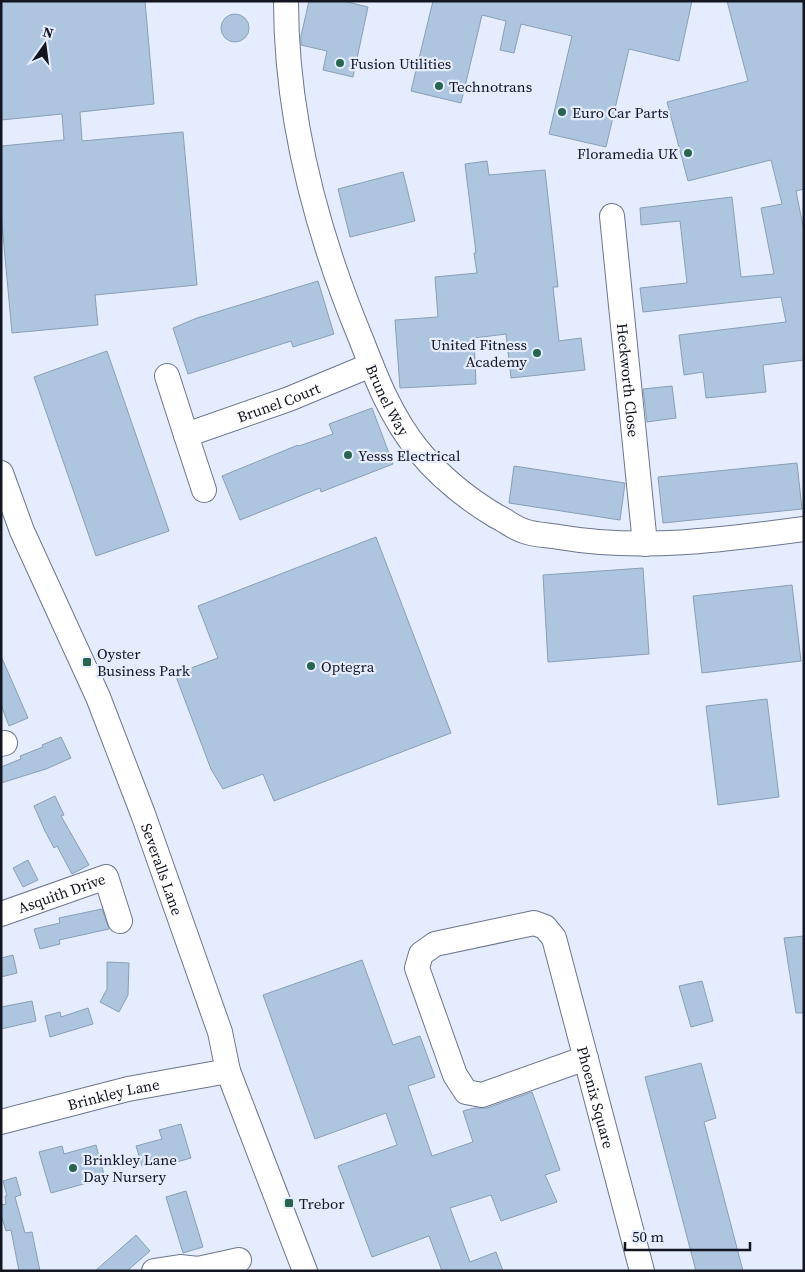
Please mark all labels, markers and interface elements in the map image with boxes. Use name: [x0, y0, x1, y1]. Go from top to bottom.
north arrow: [20, 20, 70, 70]
text: N: [41, 21, 56, 43]
place label: Fusion Utilities: [350, 53, 451, 74]
marker: Fusion Utilities: [334, 57, 346, 69]
place label: Technotrans: [449, 76, 532, 97]
marker: Technotrans: [433, 80, 445, 92]
place label: Euro Car Parts: [572, 102, 669, 123]
marker: Euro Car Parts: [556, 106, 568, 118]
place label: Floramedia UK: [577, 143, 678, 164]
marker: Floramedia UK: [682, 147, 694, 159]
street label: Heckworth Close: [612, 322, 645, 438]
place label: United Fitness Academy: [431, 334, 527, 372]
marker: United Fitness Academy: [531, 347, 543, 359]
street label: Brunel Way: [361, 361, 415, 440]
street label: Brunel Court: [234, 377, 323, 427]
place label: Yesss Electrical: [358, 445, 461, 466]
marker: Yesss Electrical: [342, 449, 354, 461]
place label: Oyster Business Park: [97, 643, 191, 681]
marker: Oyster Business Park: [81, 656, 93, 668]
place label: Optegra: [321, 656, 375, 677]
marker: Optegra: [305, 660, 317, 672]
street label: Severalls Lane: [137, 820, 188, 918]
street label: Asquith Drive: [15, 867, 108, 918]
street label: Phoenix Square: [573, 1044, 620, 1151]
street label: Brinkley Lane: [65, 1073, 162, 1115]
place label: Brinkley Lane Day Nursery: [83, 1149, 177, 1187]
marker: Brinkley Lane Day Nursery: [67, 1162, 79, 1174]
place label: Trebor: [299, 1193, 345, 1214]
marker: Trebor: [283, 1197, 295, 1209]
scale bar: [625, 1220, 750, 1252]
text: 50 m: [632, 1226, 664, 1247]

